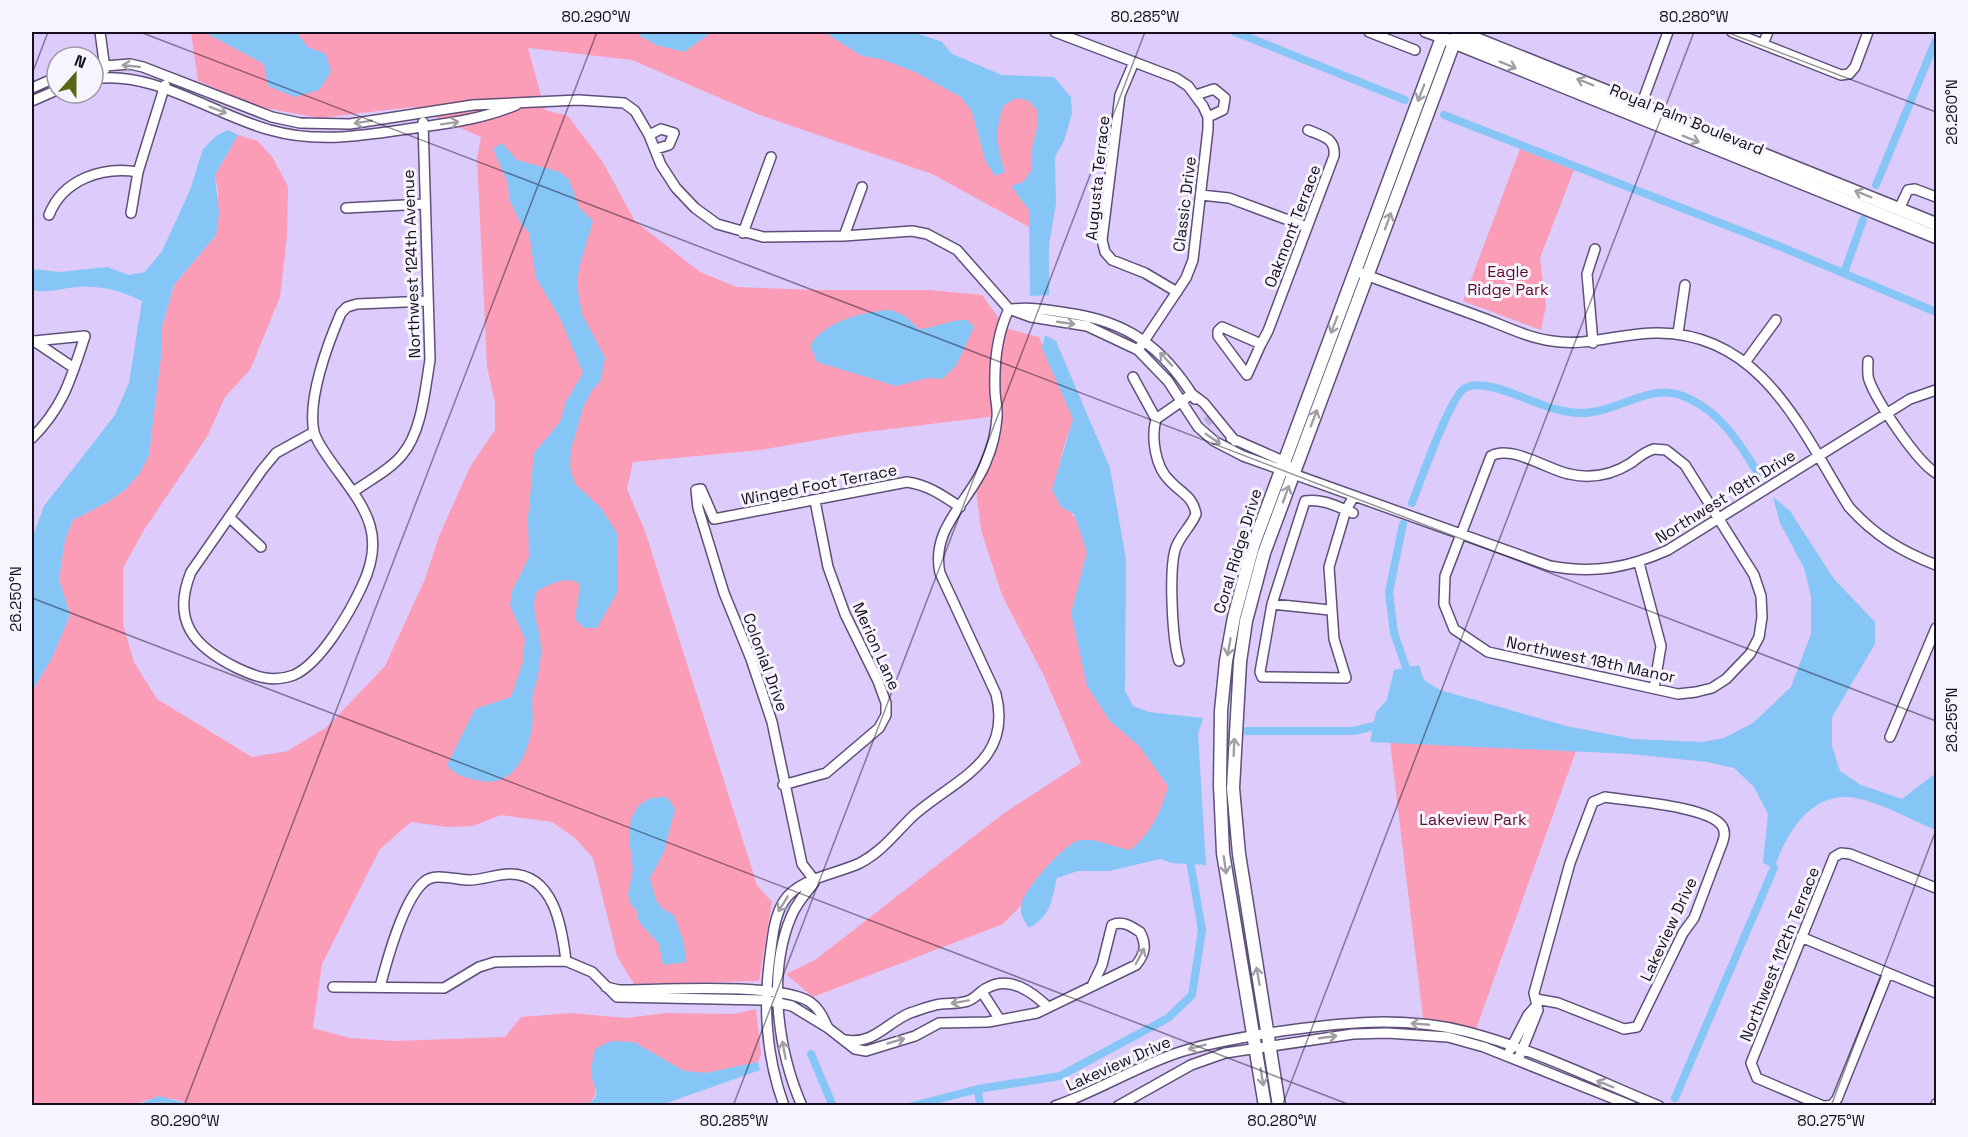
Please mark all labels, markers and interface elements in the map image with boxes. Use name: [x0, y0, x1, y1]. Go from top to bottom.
text: 80.290°W: [561, 7, 631, 26]
text: 80.285°W: [1111, 7, 1179, 26]
text: 80.280°W: [1659, 7, 1729, 26]
north arrow: [45, 45, 105, 105]
text: N: [71, 50, 89, 73]
one-way arrow: [122, 60, 142, 71]
one-way arrow: [1498, 60, 1517, 71]
one-way arrow: [1576, 76, 1594, 87]
street label: Royal Palm Boulevard: [1607, 79, 1767, 160]
text: 26.260°N: [1942, 79, 1961, 145]
one-way arrow: [1415, 83, 1426, 102]
one-way arrow: [208, 105, 227, 116]
street label: Augusta Terrace: [1080, 115, 1114, 242]
one-way arrow: [354, 117, 374, 128]
one-way arrow: [439, 117, 459, 128]
one-way arrow: [1681, 134, 1700, 145]
street label: Classic Drive: [1168, 155, 1201, 253]
street label: Oakmont Terrace: [1259, 162, 1326, 291]
street label: Northwest 124th Avenue: [398, 169, 425, 359]
one-way arrow: [1854, 188, 1872, 199]
one-way arrow: [1383, 212, 1394, 230]
park label: Eagle Ridge Park: [1467, 261, 1549, 300]
one-way arrow: [1328, 316, 1339, 334]
one-way arrow: [1055, 317, 1075, 328]
one-way arrow: [1158, 351, 1173, 366]
one-way arrow: [1310, 409, 1321, 427]
one-way arrow: [1204, 433, 1220, 445]
street label: Northwest 19th Drive: [1651, 445, 1799, 548]
street label: Winged Foot Terrace: [740, 459, 899, 510]
one-way arrow: [1281, 485, 1292, 504]
street label: Coral Ridge Drive: [1208, 486, 1266, 616]
text: 26.250°N: [6, 566, 25, 632]
street label: Merion Lane: [848, 599, 905, 694]
street label: Colonial Drive: [738, 610, 793, 714]
street label: Northwest 18th Manor: [1504, 631, 1677, 688]
one-way arrow: [1223, 636, 1234, 656]
text: 26.255°N: [1942, 688, 1961, 752]
one-way arrow: [1228, 738, 1240, 758]
park label: Lakeview Park: [1419, 809, 1527, 830]
one-way arrow: [1219, 855, 1230, 875]
street label: Northwest 112th Terrace: [1735, 864, 1824, 1045]
street label: Lakeview Drive: [1635, 874, 1702, 985]
one-way arrow: [777, 895, 789, 912]
one-way arrow: [1134, 948, 1146, 965]
one-way arrow: [1252, 967, 1263, 986]
one-way arrow: [951, 997, 970, 1008]
one-way arrow: [1410, 1018, 1430, 1029]
street label: Lakeview Drive: [1063, 1031, 1174, 1096]
one-way arrow: [1317, 1031, 1337, 1042]
one-way arrow: [886, 1035, 905, 1046]
one-way arrow: [778, 1041, 789, 1060]
one-way arrow: [1188, 1042, 1207, 1054]
one-way arrow: [1256, 1066, 1267, 1086]
one-way arrow: [1596, 1078, 1614, 1089]
text: 80.290°W: [150, 1111, 220, 1130]
text: 80.285°W: [700, 1111, 768, 1130]
text: 80.280°W: [1247, 1111, 1317, 1130]
text: 80.275°W: [1797, 1111, 1865, 1130]

